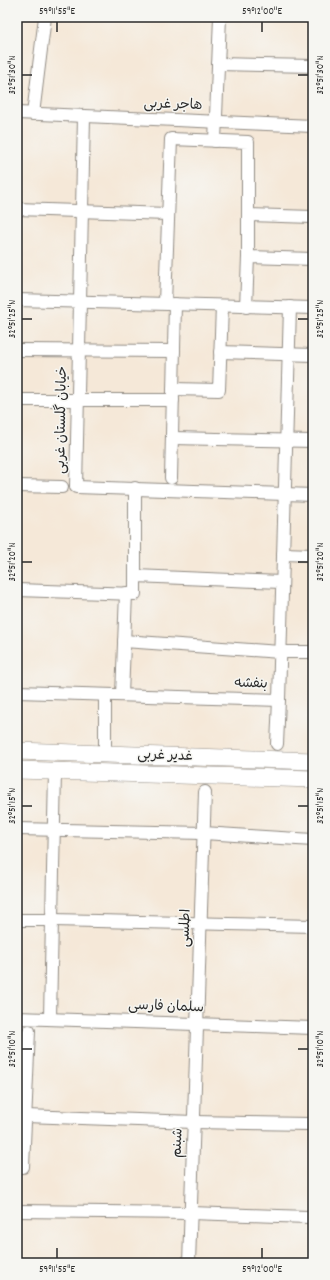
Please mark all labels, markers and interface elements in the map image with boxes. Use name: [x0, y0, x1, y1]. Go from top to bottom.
text: 59°11'55"E: [39, 5, 76, 19]
text: 59°12'00"E: [242, 5, 282, 19]
text: 32°51'30"N: [6, 55, 20, 95]
text: 32°51'30"N: [314, 55, 328, 95]
street label: هاجر غربی: [143, 94, 203, 116]
text: 32°51'25"N: [6, 300, 20, 338]
text: 32°51'25"N: [314, 300, 328, 338]
street label: خیابان گلستان غربی: [51, 366, 73, 474]
text: 32°51'20"N: [6, 542, 20, 582]
text: 32°51'20"N: [314, 542, 328, 582]
street label: بنفشه: [234, 673, 268, 695]
street label: غدیر غربی: [137, 745, 193, 767]
text: 32°51'15"N: [6, 788, 20, 824]
text: 32°51'15"N: [314, 788, 328, 824]
street label: اطلسی: [175, 909, 197, 947]
street label: سلمان فارسی: [128, 996, 204, 1018]
text: 32°51'10"N: [6, 1030, 20, 1067]
text: 32°51'10"N: [314, 1030, 328, 1067]
street label: شبنم: [167, 1128, 189, 1158]
text: 59°11'55"E: [39, 1263, 76, 1277]
text: 59°12'00"E: [242, 1263, 282, 1277]

